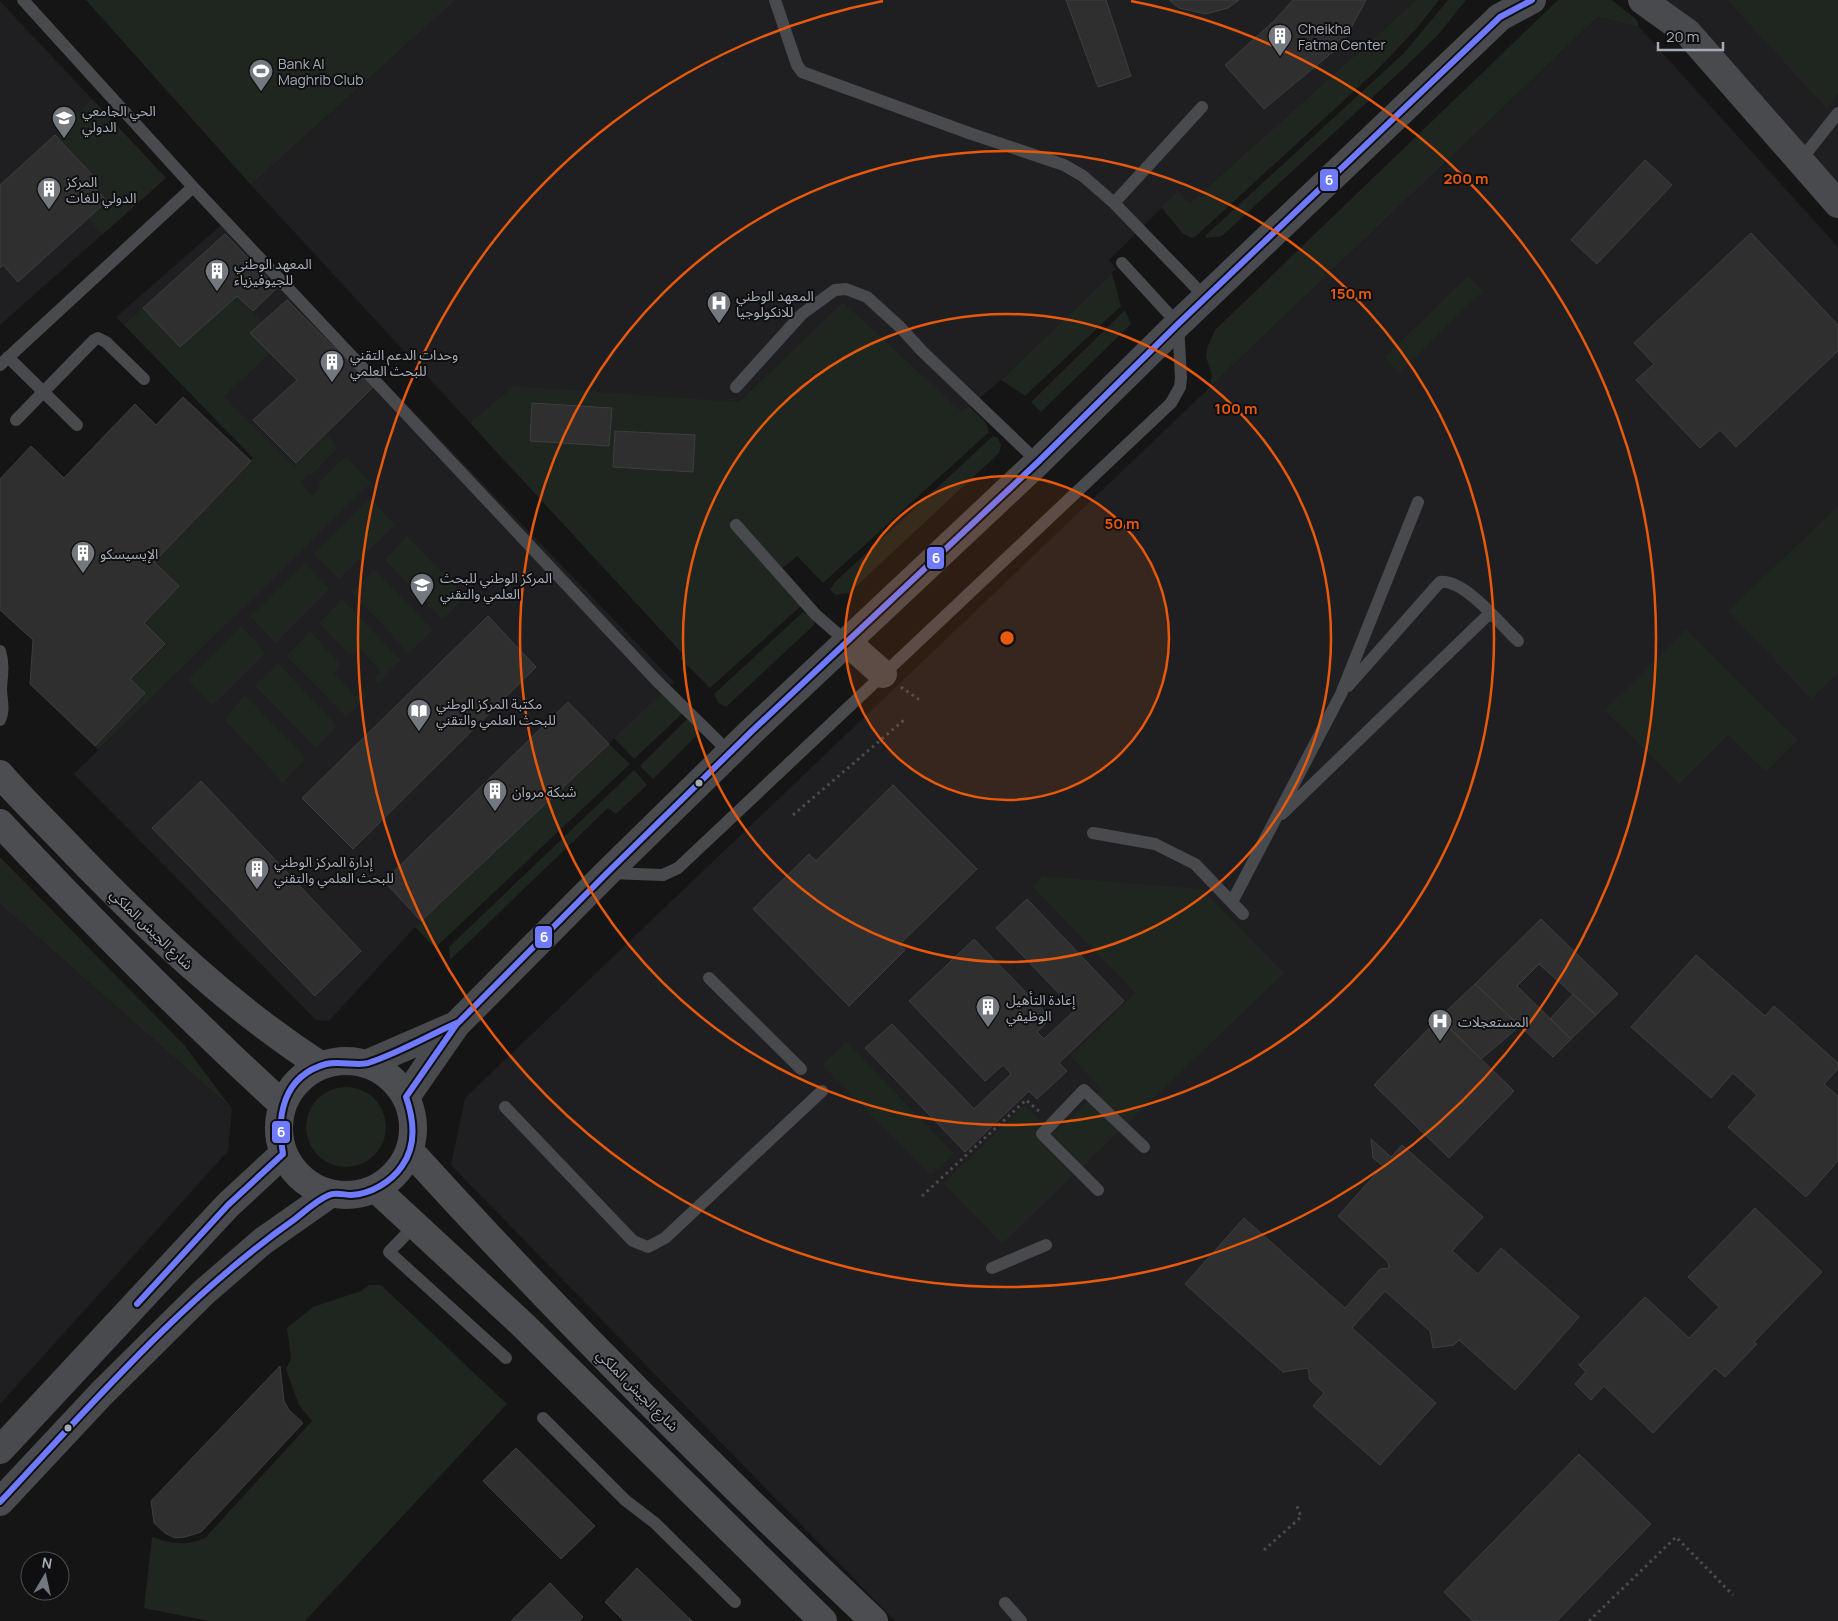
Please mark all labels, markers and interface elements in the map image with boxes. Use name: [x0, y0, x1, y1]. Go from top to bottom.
place label: Cheikha Fatma Center: [1298, 19, 1385, 54]
scale bar: [1658, 20, 1723, 52]
building icon: Cheikha Fatma Center: [1267, 23, 1293, 57]
text: 20 m: [1666, 26, 1699, 47]
place label: Bank Al Maghrib Club: [278, 54, 363, 89]
sports icon: Bank Al Maghrib Club: [248, 58, 274, 92]
place label: الحي الجامعي الدولي: [82, 101, 156, 138]
school or university icon: الحي الجامعي الدولي: [51, 105, 77, 139]
line badge: 6: [1319, 168, 1339, 192]
text: 200 m: [1443, 168, 1489, 189]
text: 6: [1325, 170, 1333, 189]
place label: المركز الدولي للغات: [65, 172, 137, 209]
building icon: المركز الدولي للغات: [36, 176, 62, 210]
place label: المعهد الوطني للجيوفيزياء: [234, 254, 312, 289]
building icon: المعهد الوطني للجيوفيزياء: [204, 258, 230, 292]
text: 150 m: [1330, 283, 1372, 304]
place label: المعهد الوطني للانكولوجيا: [736, 286, 814, 321]
hospital icon: المعهد الوطني للانكولوجيا: [706, 290, 732, 324]
place label: وحدات الدعم التقني للبحث العلمي: [350, 345, 458, 382]
building icon: وحدات الدعم التقني للبحث العلمي: [319, 349, 345, 383]
text: 100 m: [1215, 398, 1257, 419]
text: 50 m: [1104, 513, 1140, 534]
building icon: اﻹيسيسكو: [70, 540, 96, 574]
place label: اﻹيسيسكو: [100, 544, 158, 564]
line badge: 6: [926, 546, 945, 570]
text: 6: [932, 548, 940, 567]
place label: المركز الوطني للبحث العلمي والتقني: [440, 568, 552, 605]
school or university icon: المركز الوطني للبحث العلمي والتقني: [409, 572, 435, 606]
centre of rings: [998, 629, 1016, 647]
place label: مكتبة المركز الوطني للبحث العلمي والتقني: [436, 694, 556, 731]
library icon: مكتبة المركز الوطني للبحث العلمي والتقني: [406, 698, 432, 732]
building icon: شبكة مروان: [482, 778, 508, 812]
unlabelled marker: [694, 778, 704, 788]
place label: شبكة مروان: [512, 782, 577, 801]
place label: إدارة المركز الوطني للبحث العلمي والتقني: [274, 852, 394, 889]
building icon: إدارة المركز الوطني للبحث العلمي والتقني: [244, 856, 270, 890]
street label: شارع الجيش الملكي: [105, 884, 198, 975]
line badge: 6: [534, 925, 553, 949]
text: 6: [540, 927, 548, 946]
place label: إعادة التأهيل الوظيفي: [1006, 990, 1076, 1027]
building icon: إعادة التأهيل الوظيفي: [975, 994, 1001, 1028]
hospital icon: المستعجلات: [1427, 1008, 1453, 1042]
place label: المستعجلات: [1458, 1012, 1529, 1031]
line badge: 6: [271, 1120, 291, 1144]
text: 6: [277, 1122, 285, 1141]
street label: شارع الجيش الملكي: [591, 1345, 683, 1437]
unlabelled marker: [63, 1423, 73, 1433]
north arrow: [20, 1551, 70, 1601]
text: N: [41, 1552, 54, 1573]

